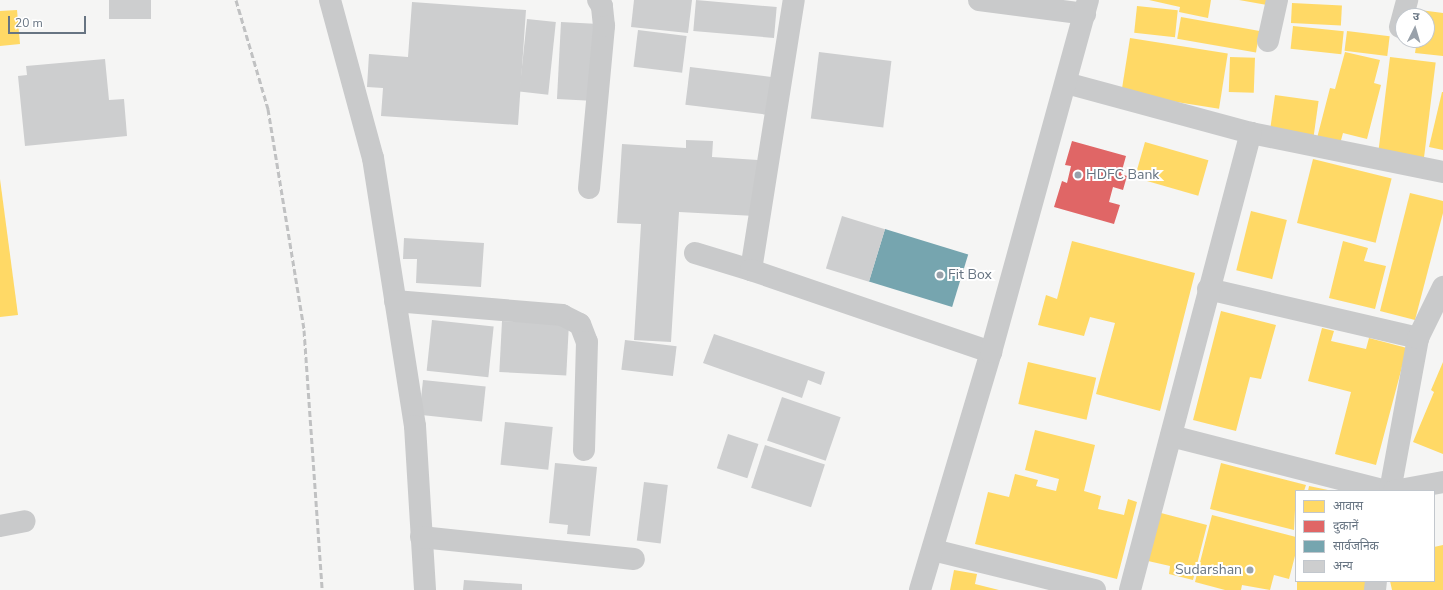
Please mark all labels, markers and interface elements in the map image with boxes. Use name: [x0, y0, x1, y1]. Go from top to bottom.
scale bar: [10, 8, 88, 34]
north arrow: [1395, 8, 1435, 48]
text: उ: [1412, 9, 1420, 24]
text: 20 m: [15, 15, 43, 31]
place label: HDFC Bank: [1086, 167, 1159, 183]
marker: HDFC Bank: [1073, 170, 1083, 180]
place label: Fit Box: [948, 267, 992, 283]
marker: Fit Box: [935, 270, 945, 280]
legend: [1295, 490, 1435, 582]
text: आवास: [1333, 498, 1363, 514]
text: दुकानें: [1333, 518, 1358, 534]
text: सार्वजनिक: [1333, 538, 1379, 554]
text: अन्य: [1333, 558, 1353, 574]
place label: Sudarshan: [1175, 562, 1242, 578]
marker: Sudarshan: [1245, 565, 1255, 575]

